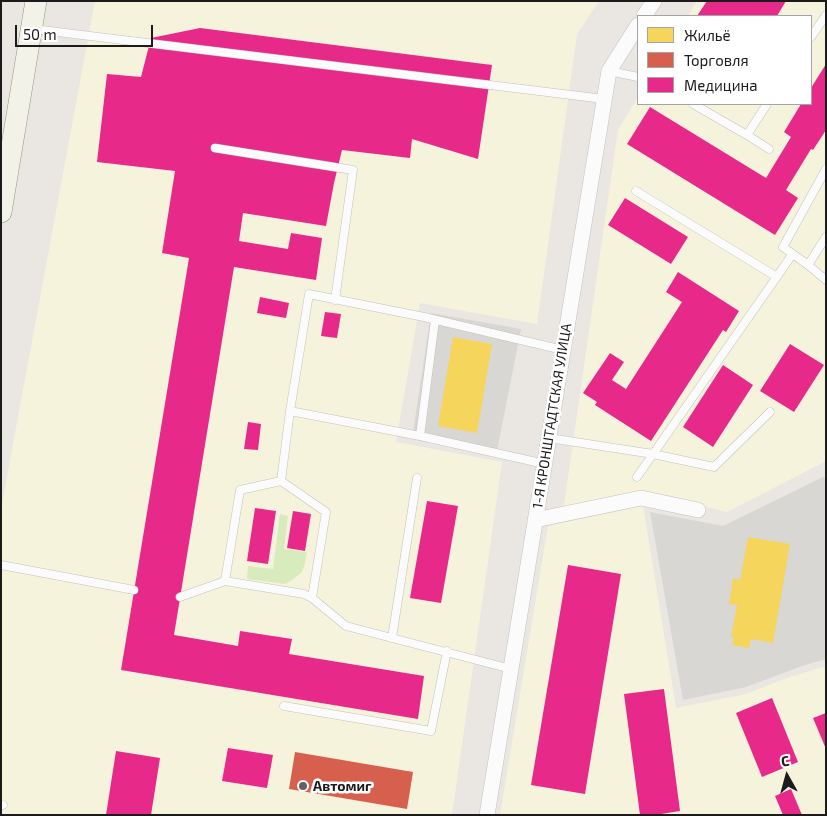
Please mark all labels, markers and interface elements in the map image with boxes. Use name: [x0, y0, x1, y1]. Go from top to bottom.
scale bar: [18, 15, 155, 47]
legend: [637, 15, 812, 105]
text: 50 m: [23, 25, 57, 43]
text: Жильё: [684, 26, 731, 44]
text: Торговля: [684, 51, 749, 69]
text: Медицина: [684, 76, 757, 94]
street label: 1-Я КРОНШТАДТСКАЯ УЛИЦА: [529, 322, 575, 510]
north arrow: [762, 751, 812, 801]
text: С: [780, 752, 790, 770]
place label: Автомиг: [313, 778, 372, 794]
marker: Автомиг: [297, 780, 309, 792]

